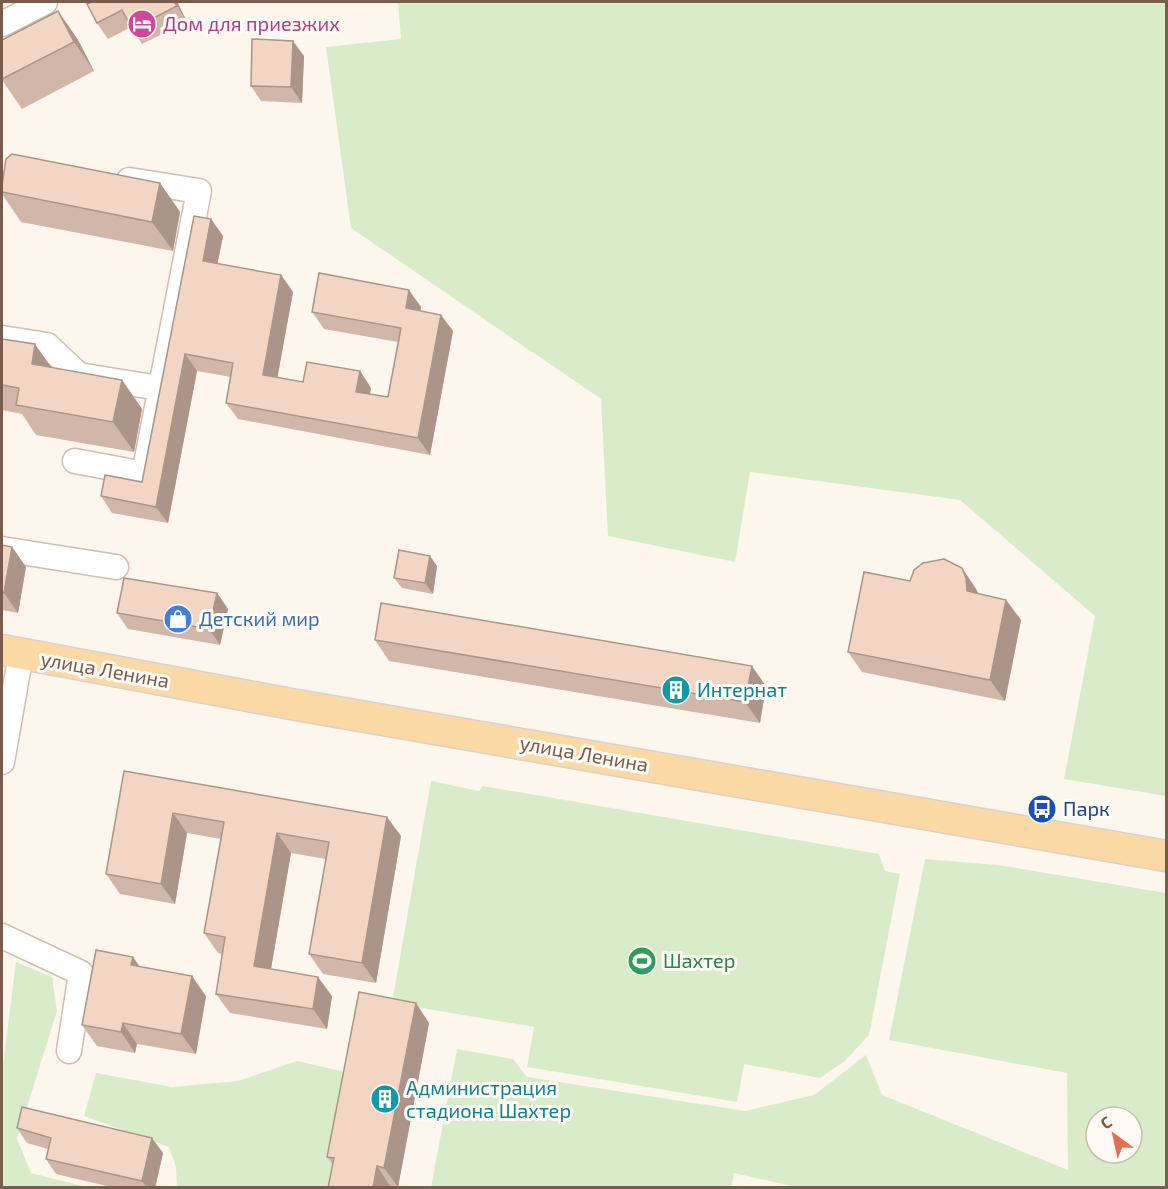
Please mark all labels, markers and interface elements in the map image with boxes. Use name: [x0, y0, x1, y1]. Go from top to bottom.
hotel icon: Дом для приезжих: [126, 8, 158, 40]
place label: Дом для приезжих: [163, 11, 340, 35]
shop icon: Детский мир: [162, 603, 194, 635]
place label: Детский мир: [199, 606, 320, 630]
street label: улица Ленина: [39, 646, 171, 693]
building icon: Интернат: [660, 674, 692, 706]
place label: Интернат: [697, 677, 787, 701]
street label: улица Ленина: [518, 730, 650, 777]
bus stop icon: Парк: [1026, 793, 1058, 825]
place label: Парк: [1063, 796, 1110, 820]
sports icon: Шахтер: [626, 945, 658, 977]
place label: Шахтер: [663, 948, 735, 972]
place label: Администрация стадиона Шахтер: [406, 1075, 571, 1122]
building icon: Администрация стадиона Шахтер: [369, 1083, 401, 1115]
north arrow: [1084, 1105, 1144, 1165]
text: С: [1096, 1111, 1115, 1133]

